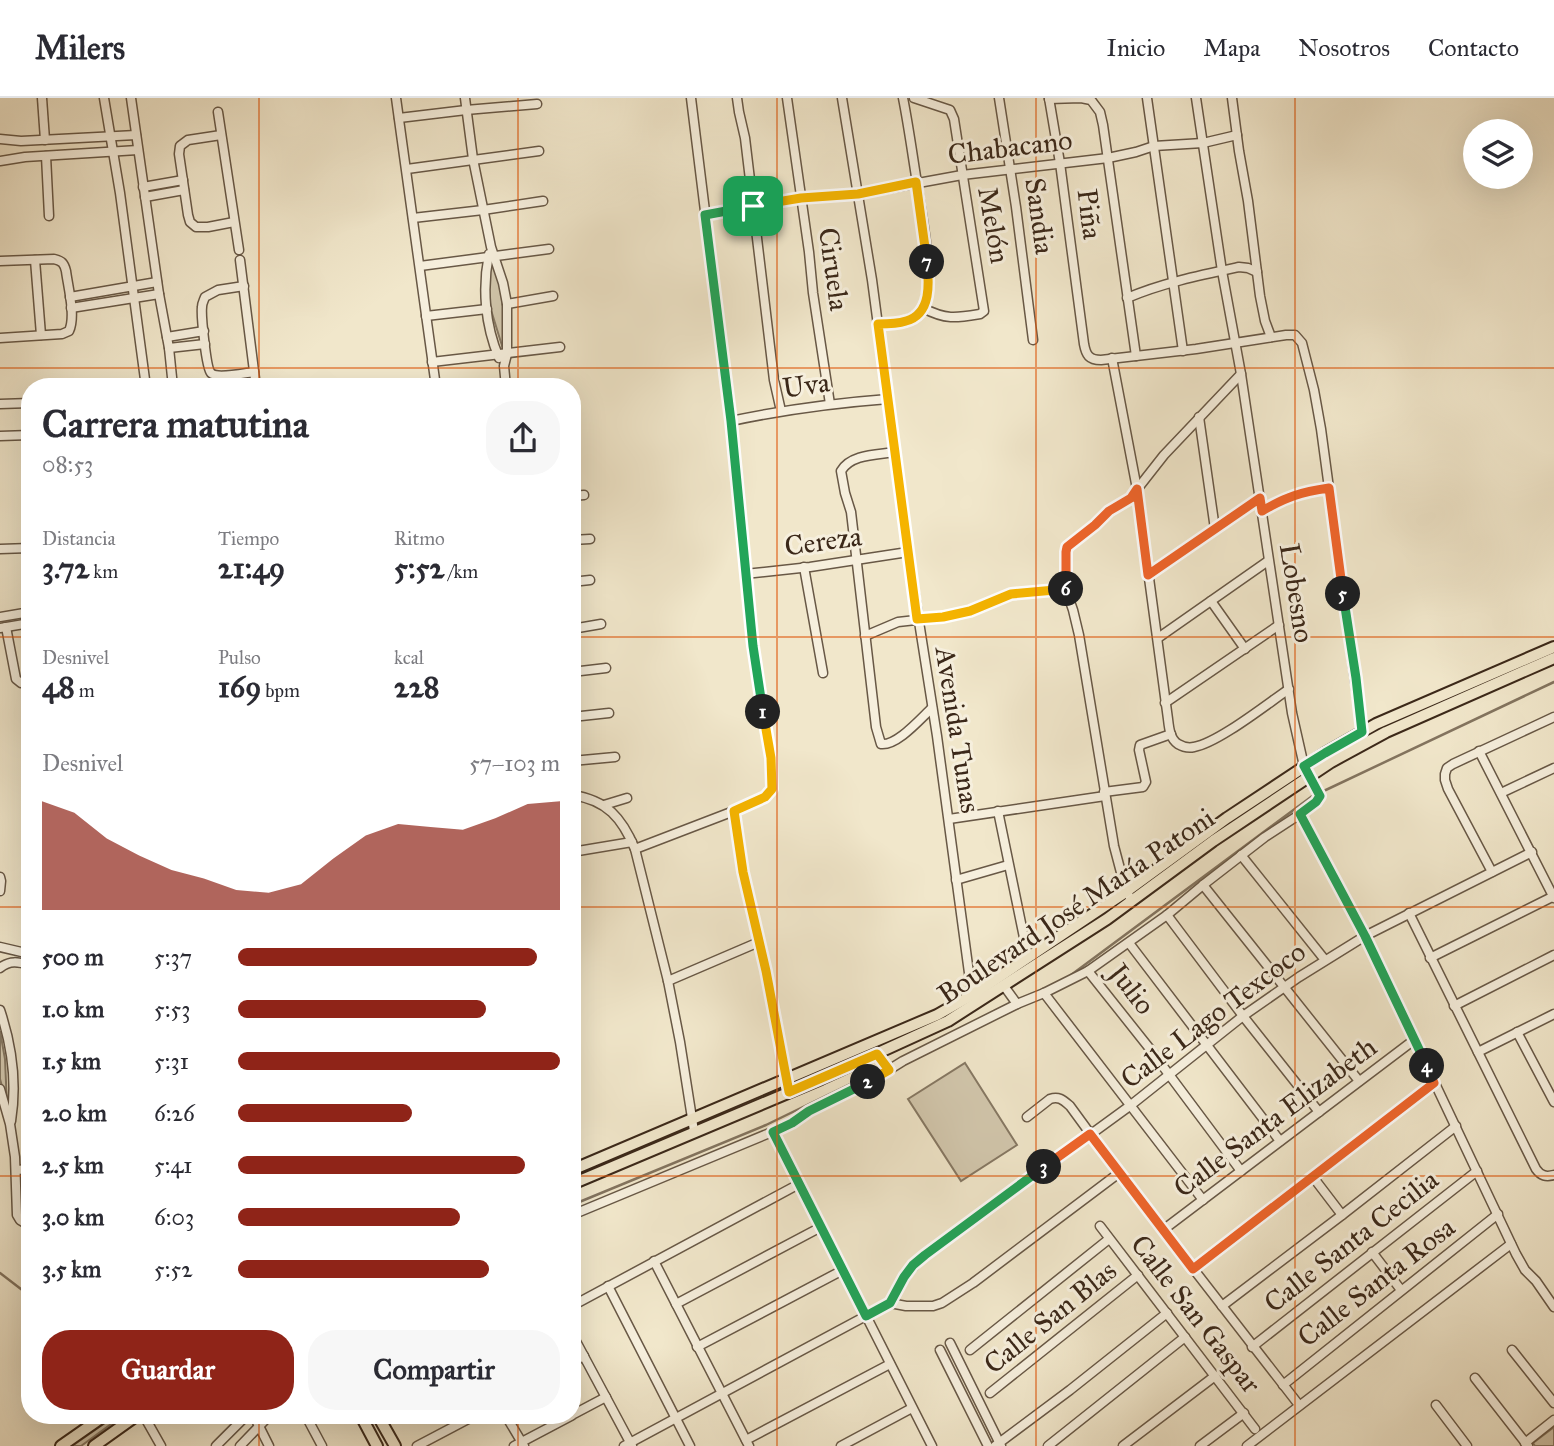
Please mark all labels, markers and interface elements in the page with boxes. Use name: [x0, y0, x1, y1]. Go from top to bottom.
text: Milers: [35, 28, 125, 68]
text: Inicio: [1107, 33, 1165, 63]
text: Mapa: [1203, 33, 1260, 63]
text: Nosotros: [1298, 33, 1390, 63]
text: Contacto: [1428, 33, 1519, 63]
map controls: [1463, 119, 1533, 189]
button: layers: [1463, 119, 1533, 189]
street label: Chabacano: [946, 122, 1074, 172]
pin: [723, 176, 783, 236]
street label: Sandia: [1017, 176, 1063, 257]
street label: Melón: [970, 184, 1018, 266]
icon: arrive: [734, 187, 772, 225]
street label: Piña: [1070, 187, 1110, 241]
street label: Ciruela: [811, 225, 857, 313]
pin: 7: [909, 244, 944, 280]
text: 7: [921, 250, 932, 273]
street label: Uva: [780, 364, 832, 406]
text: Carrera matutina: [42, 401, 309, 447]
button: share: [486, 401, 560, 475]
text: 08:53: [42, 450, 93, 478]
street label: Cereza: [782, 518, 864, 564]
text: Distancia: [42, 527, 115, 550]
text: Tiempo: [218, 527, 279, 550]
text: Ritmo: [394, 527, 445, 550]
street label: Lobesno: [1272, 541, 1322, 645]
text: 3.72: [42, 550, 89, 586]
text: 21:49: [218, 550, 285, 586]
text: 5:52: [394, 550, 444, 586]
text: km: [89, 560, 118, 583]
text: /km: [444, 560, 478, 583]
pin: 6: [1048, 572, 1084, 606]
pin: 5: [1326, 576, 1360, 612]
text: 6: [1061, 577, 1070, 600]
text: 5: [1338, 582, 1347, 605]
street label: Avenida Tunas: [927, 643, 988, 816]
text: Desnivel: [42, 646, 109, 669]
text: Pulso: [218, 646, 261, 669]
text: kcal: [394, 646, 424, 669]
text: 48: [42, 669, 75, 705]
text: 169: [218, 669, 261, 705]
text: 228: [394, 669, 439, 705]
text: m: [75, 679, 95, 702]
text: bpm: [261, 679, 300, 702]
pin: 1: [746, 694, 780, 730]
text: 1: [759, 700, 766, 723]
text: Desnivel: [42, 749, 123, 777]
text: 57–103 m: [469, 749, 560, 777]
street label: Boulevard José María Patoni: [931, 800, 1221, 1012]
street label: Calle Lago Texcoco: [1114, 934, 1312, 1096]
text: 500 m: [42, 943, 104, 971]
text: 5:37: [154, 943, 192, 971]
street label: Julio: [1099, 954, 1163, 1021]
text: 1.0 km: [42, 995, 104, 1023]
text: 5:53: [154, 995, 190, 1023]
street label: Calle Santa Elizabeth: [1167, 1029, 1384, 1205]
text: 1.5 km: [42, 1047, 101, 1075]
text: 5:31: [154, 1047, 189, 1075]
pin: 4: [1410, 1048, 1444, 1084]
text: 4: [1421, 1054, 1432, 1077]
pin: 2: [850, 1065, 886, 1100]
text: 2: [863, 1070, 872, 1093]
text: 2.0 km: [42, 1099, 107, 1127]
text: 6:26: [154, 1099, 195, 1127]
pin: 3: [1026, 1150, 1062, 1184]
text: 2.5 km: [42, 1151, 104, 1179]
text: 5:41: [154, 1151, 192, 1179]
text: 3: [1040, 1155, 1047, 1178]
street label: Calle Santa Cecilia: [1257, 1162, 1445, 1320]
text: 3.0 km: [42, 1203, 104, 1231]
text: 6:03: [154, 1203, 194, 1231]
street label: Calle Santa Rosa: [1290, 1210, 1462, 1354]
street label: Calle San Gaspar: [1123, 1228, 1269, 1401]
street label: Calle San Blas: [976, 1253, 1124, 1381]
text: 3.5 km: [42, 1255, 101, 1283]
text: 5:52: [154, 1255, 193, 1283]
button: Guardar: [42, 1330, 294, 1410]
button: Compartir: [308, 1330, 560, 1410]

